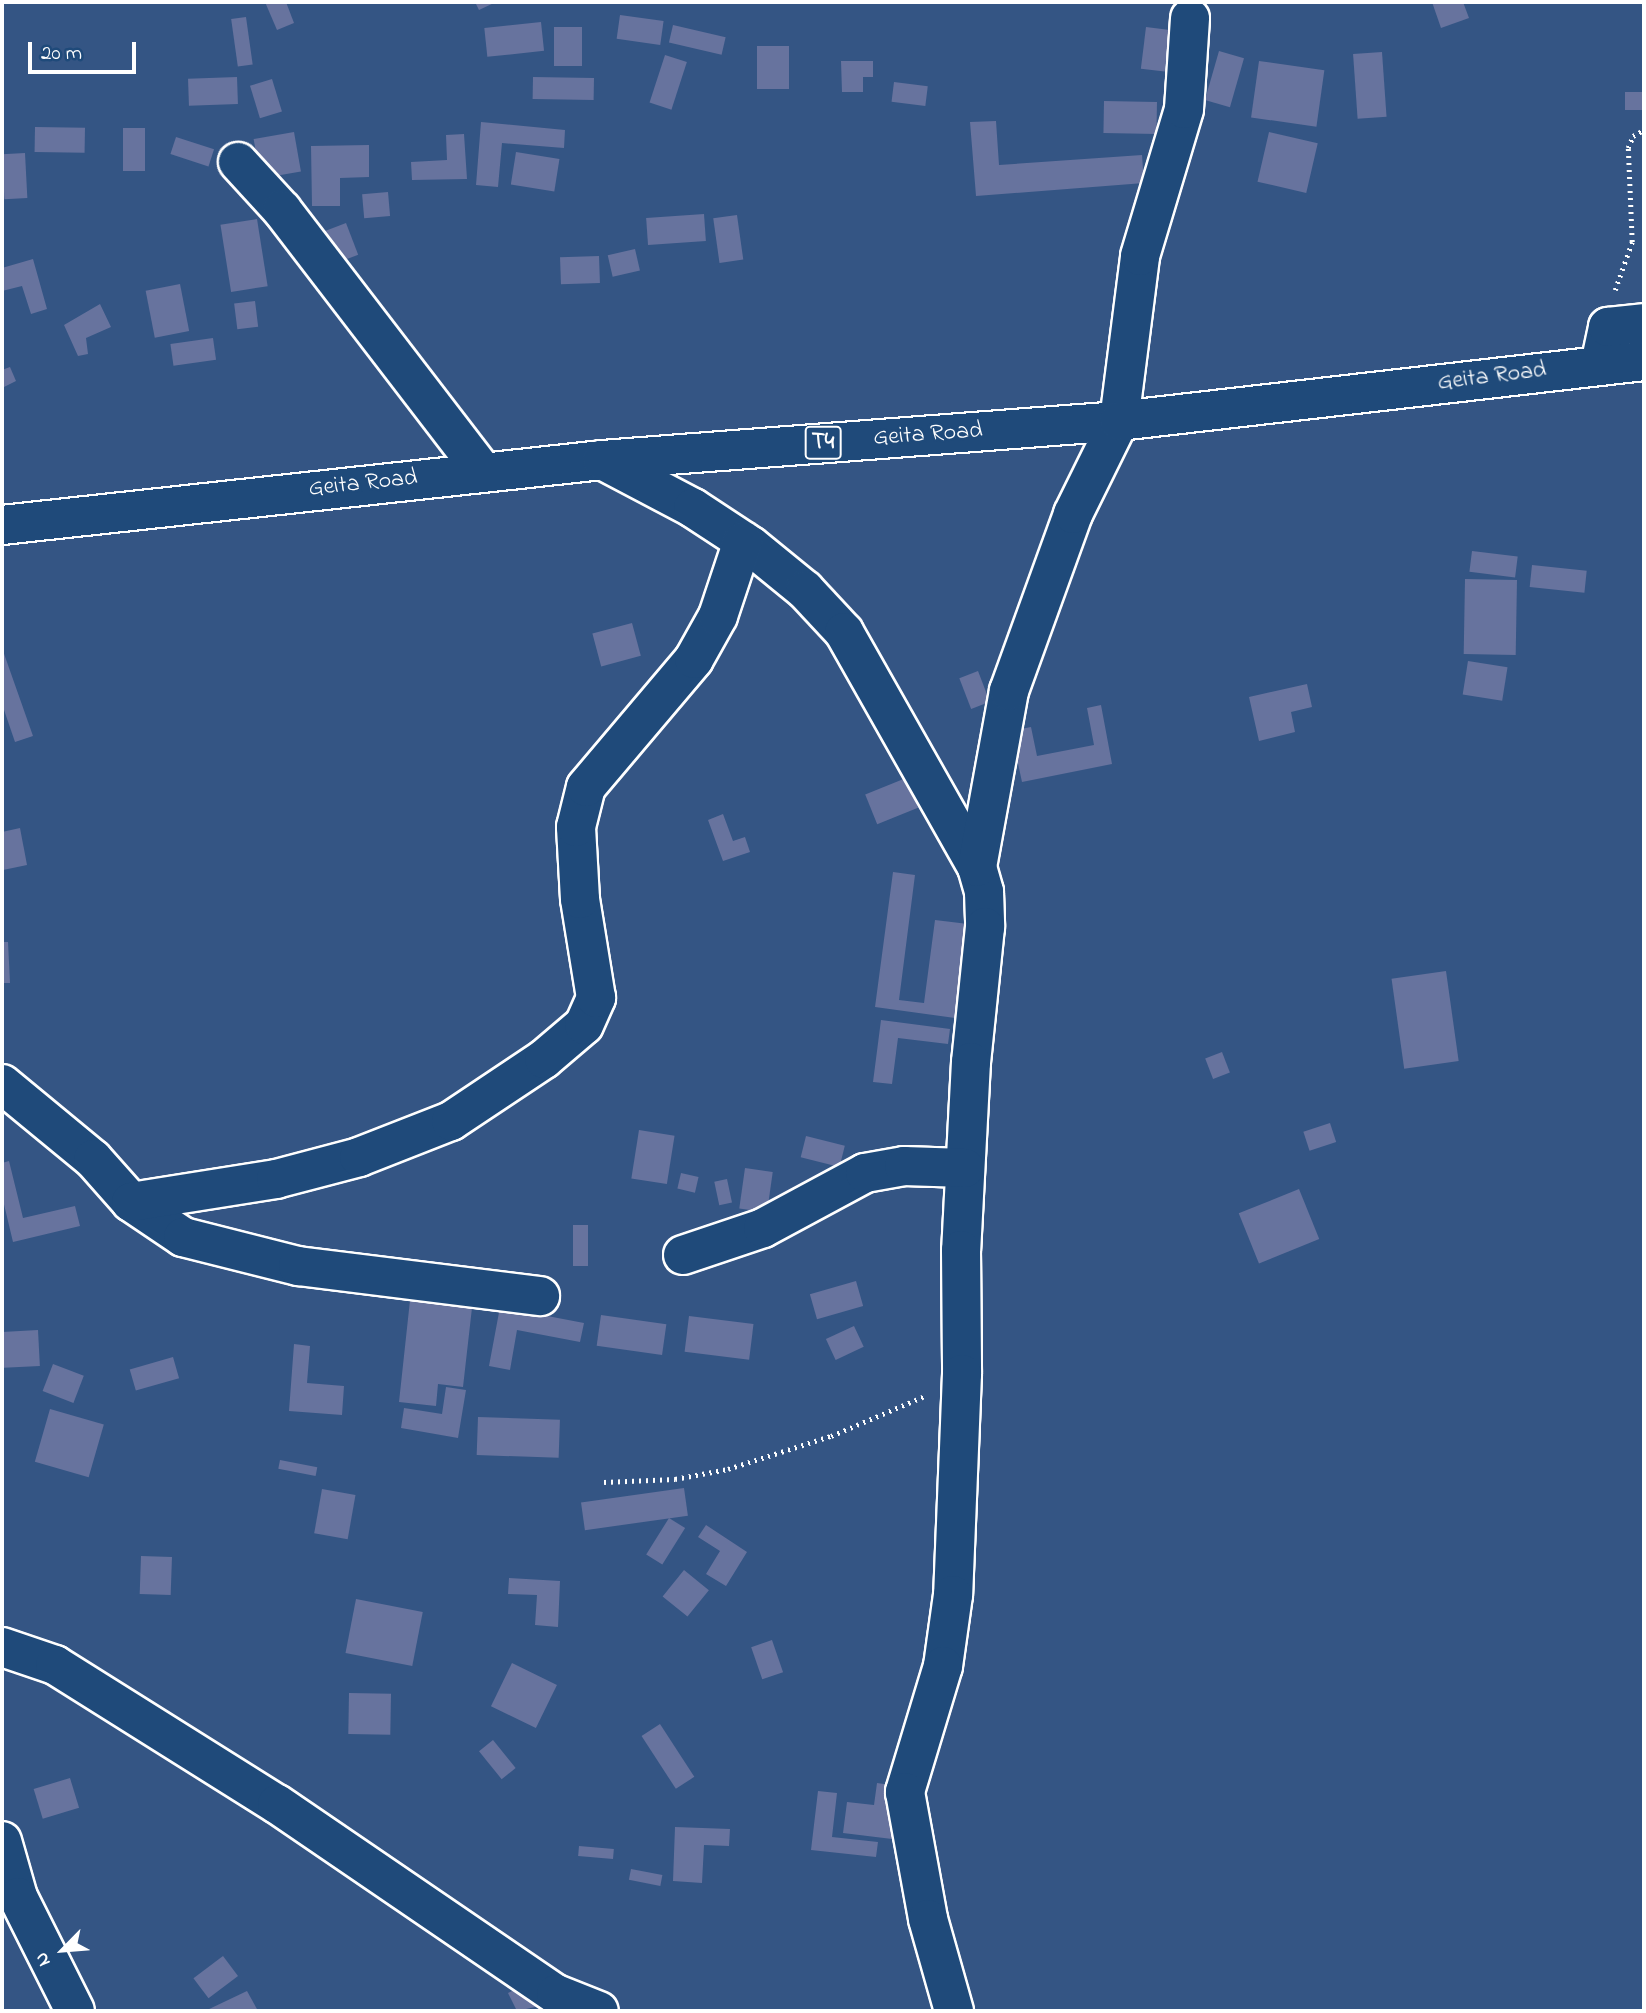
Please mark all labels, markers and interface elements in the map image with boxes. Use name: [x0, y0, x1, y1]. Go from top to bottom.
scale bar: [32, 28, 140, 72]
text: 20 m: [41, 39, 82, 69]
street label: Geita Road: [1436, 356, 1548, 398]
street label: Geita Road: [872, 417, 984, 453]
road number: T4: [804, 424, 842, 462]
street label: Geita Road: [307, 464, 419, 504]
north arrow: [28, 1915, 98, 1985]
text: N: [29, 1948, 58, 1971]

